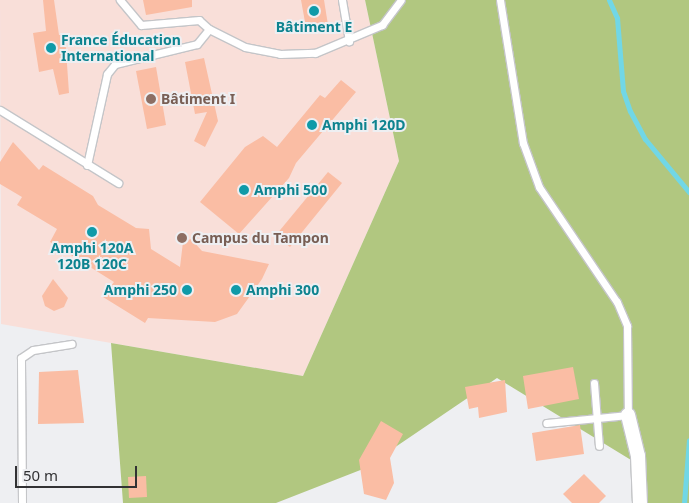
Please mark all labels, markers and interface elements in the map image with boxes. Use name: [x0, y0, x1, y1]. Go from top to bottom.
marker: Bâtiment E: [308, 5, 320, 17]
place label: Bâtiment E: [276, 19, 352, 35]
place label: France Éducation International: [61, 32, 181, 64]
marker: France Éducation International: [45, 42, 57, 54]
place label: Bâtiment I: [161, 91, 235, 107]
marker: Bâtiment I: [145, 93, 157, 105]
place label: Amphi 120D: [322, 117, 405, 133]
marker: Amphi 120D: [306, 119, 318, 131]
place label: Amphi 500: [254, 182, 327, 198]
marker: Amphi 500: [238, 184, 250, 196]
marker: Amphi 120A 120B 120C: [86, 226, 98, 238]
place label: Campus du Tampon: [192, 230, 329, 246]
marker: Campus du Tampon: [176, 232, 188, 244]
place label: Amphi 120A 120B 120C: [51, 240, 133, 272]
place label: Amphi 250: [104, 282, 177, 298]
place label: Amphi 300: [246, 282, 319, 298]
marker: Amphi 250: [181, 284, 193, 296]
marker: Amphi 300: [230, 284, 242, 296]
scale bar: [18, 456, 140, 488]
text: 50 m: [23, 465, 58, 485]

